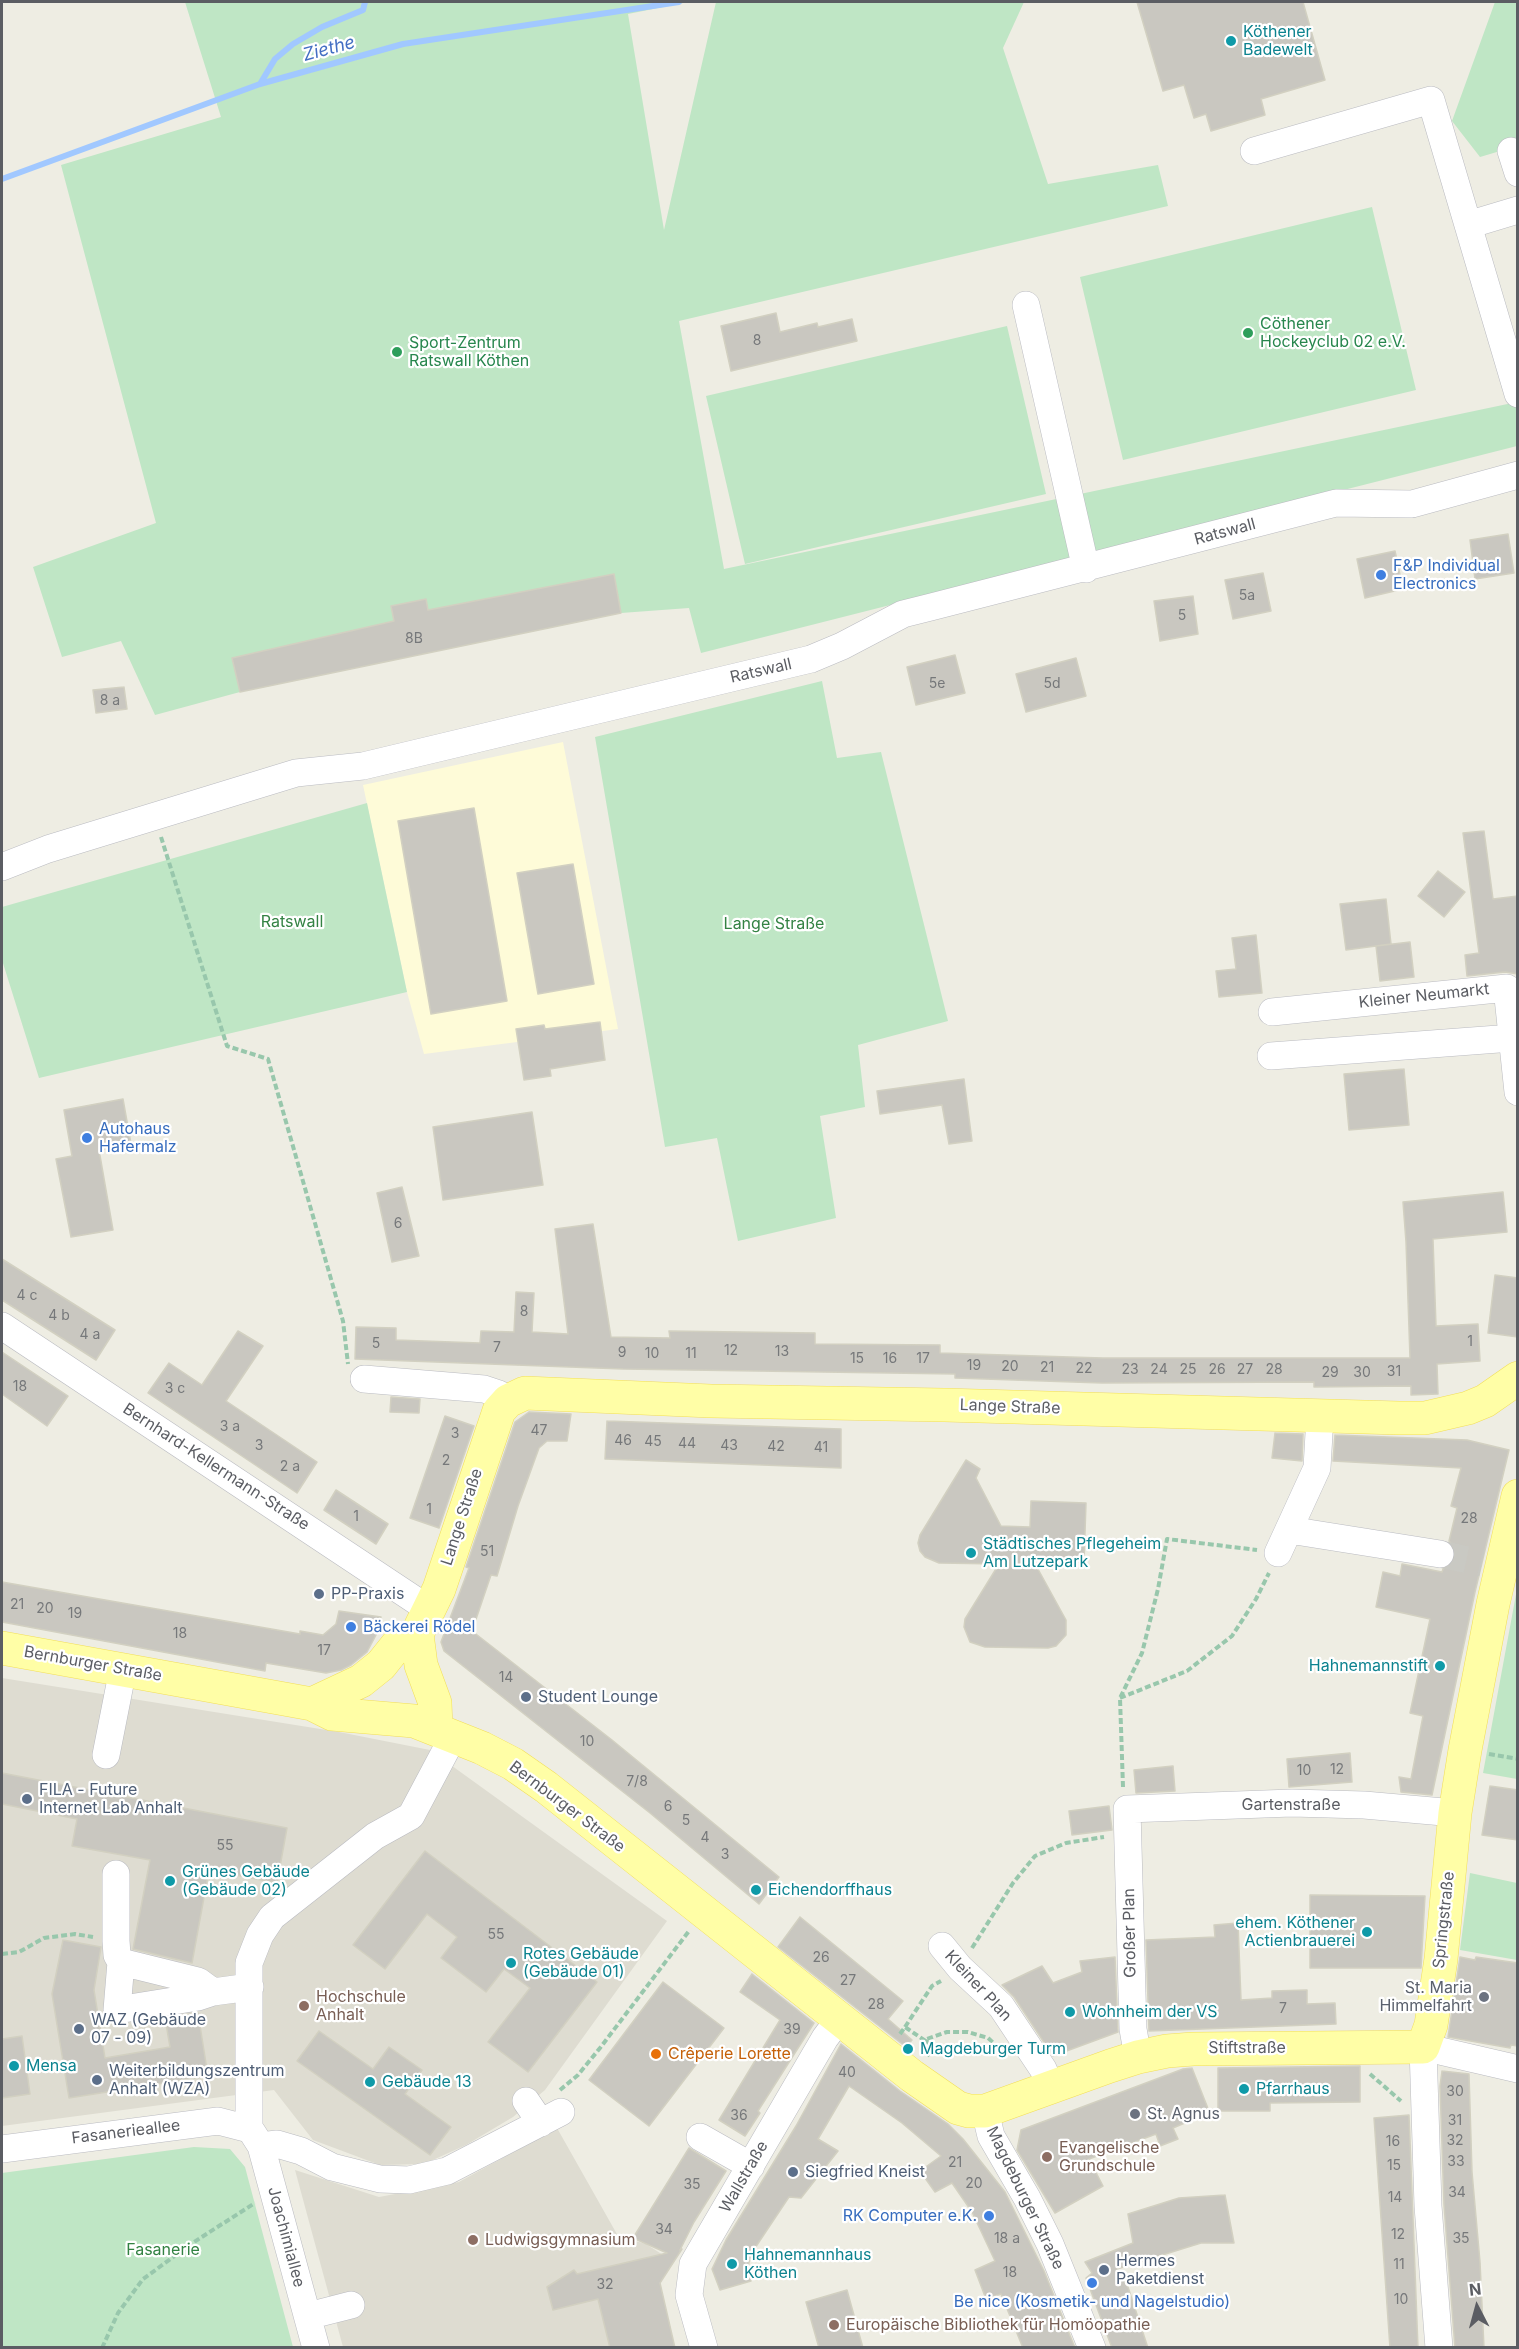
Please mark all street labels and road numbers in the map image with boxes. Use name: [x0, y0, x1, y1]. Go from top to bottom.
street label: Ratswall: [1192, 515, 1258, 549]
street label: Ratswall: [728, 655, 794, 687]
street label: Kleiner Neumarkt: [1358, 980, 1490, 1012]
street label: Lange Straße: [959, 1396, 1061, 1418]
street label: Bernhard-Kellermann-Straße: [119, 1399, 313, 1535]
street label: Lange Straße: [437, 1466, 487, 1568]
street label: Bernburger Straße: [22, 1642, 164, 1686]
street label: Bernburger Straße: [505, 1757, 629, 1857]
street label: Gartenstraße: [1242, 1795, 1340, 1815]
street label: Springstraße: [1429, 1871, 1459, 1969]
street label: Großer Plan: [1120, 1888, 1140, 1978]
street label: Kleiner Plan: [940, 1947, 1016, 2025]
street label: Stiftstraße: [1208, 2038, 1286, 2058]
street label: Fasanerieallee: [71, 2116, 181, 2148]
street label: Magdeburger Straße: [982, 2123, 1068, 2273]
street label: Wallstraße: [716, 2138, 772, 2216]
street label: Joachimiallee: [263, 2184, 309, 2290]

